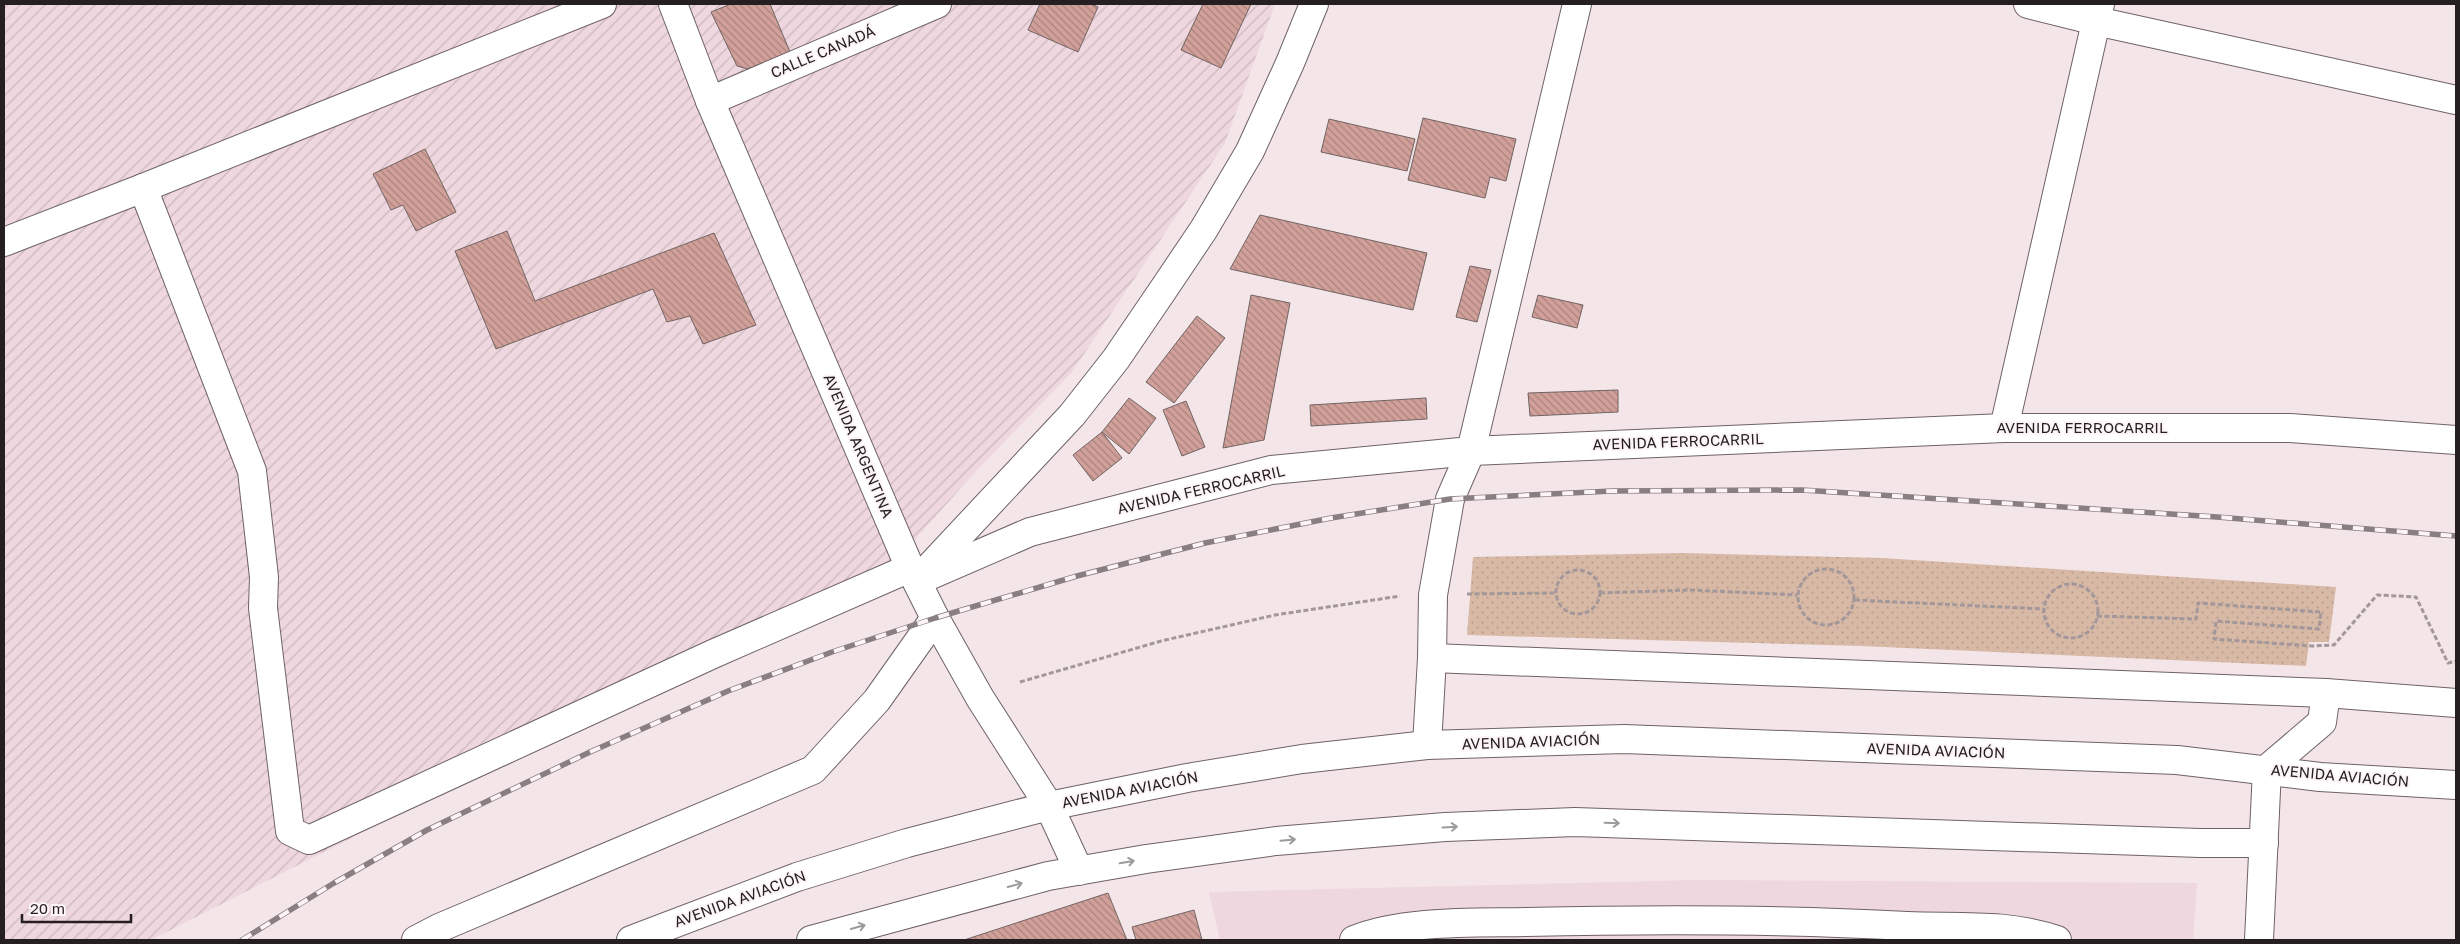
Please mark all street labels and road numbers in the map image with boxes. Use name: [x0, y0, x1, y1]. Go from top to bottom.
street label: CALLE CANADÁ: [768, 21, 877, 81]
street label: AVENIDA ARGENTINA: [820, 371, 897, 520]
street label: AVENIDA FERROCARRIL: [1996, 418, 2168, 436]
street label: AVENIDA FERROCARRIL: [1592, 429, 1764, 453]
street label: AVENIDA FERROCARRIL: [1115, 461, 1287, 517]
street label: AVENIDA AVIACIÓN: [1461, 730, 1601, 752]
street label: AVENIDA AVIACIÓN: [1866, 739, 2006, 761]
street label: AVENIDA AVIACIÓN: [2270, 760, 2410, 790]
street label: AVENIDA AVIACIÓN: [1060, 767, 1200, 811]
street label: AVENIDA AVIACIÓN: [671, 866, 808, 930]

